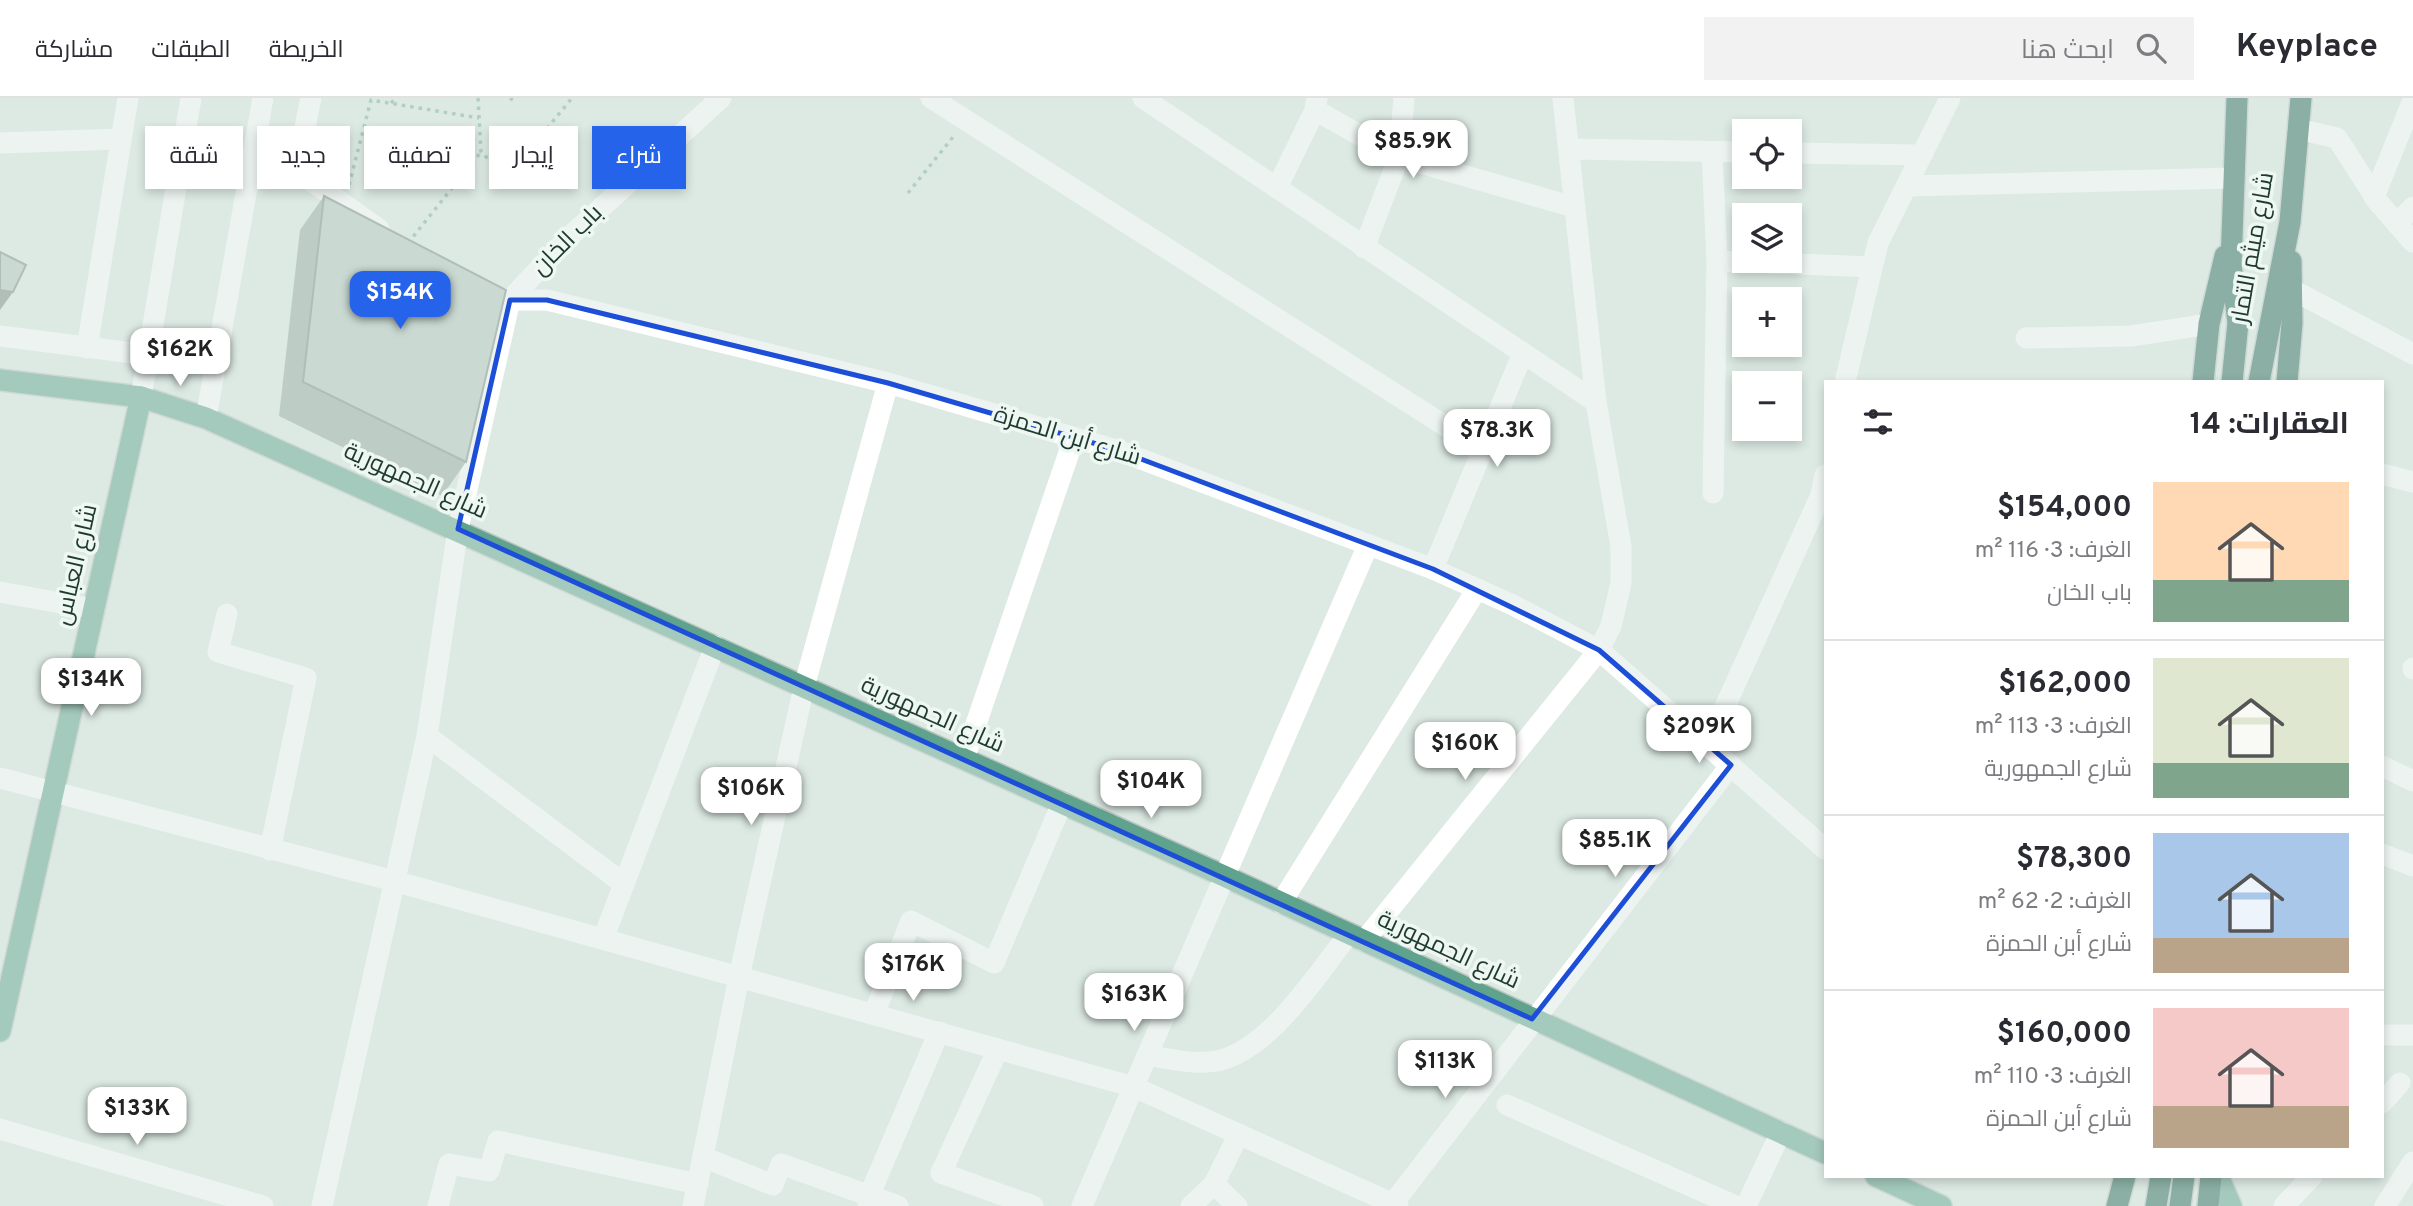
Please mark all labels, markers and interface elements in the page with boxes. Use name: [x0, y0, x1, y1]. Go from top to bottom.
search box: [1704, 17, 2194, 80]
text: Keyplace: [2236, 27, 2378, 69]
icon: search: [2132, 29, 2170, 67]
text: ابحث هنا: [2021, 35, 2114, 68]
text: مشاركة: [35, 36, 113, 66]
text: الطبقات: [151, 36, 231, 66]
text: الخريطة: [269, 36, 344, 66]
map controls: [1732, 119, 1802, 441]
button: locate: [1732, 119, 1802, 189]
pin: $85.9K: [1356, 120, 1470, 180]
chip: شقة: [145, 126, 243, 189]
chip: جديد: [257, 126, 350, 189]
chip: تصفية: [364, 126, 475, 189]
chip: إيجار: [489, 126, 578, 189]
chip: شراء: [592, 126, 686, 189]
text: $85.9K: [1374, 128, 1452, 157]
street label: شارع ميثم التمار: [2226, 170, 2282, 328]
street label: باب الخان: [526, 199, 610, 283]
button: layers: [1732, 203, 1802, 273]
pin: $154K: [351, 272, 449, 331]
text: $154K: [366, 279, 434, 308]
button: +: [1732, 287, 1802, 357]
pin: $162K: [131, 328, 229, 388]
text: $162K: [146, 336, 214, 365]
button: −: [1732, 371, 1802, 441]
street label: شارع أبن الحمزة: [990, 398, 1145, 474]
icon: filters: [1859, 403, 1897, 441]
text: العقارات: 14: [2190, 407, 2349, 444]
pin: $78.3K: [1440, 410, 1554, 469]
text: $78.3K: [1459, 417, 1535, 446]
street label: شارع الجمهورية: [339, 437, 491, 527]
text: $154,000: [1997, 490, 2132, 527]
street label: شارع العباس: [48, 501, 106, 629]
icon: home: [2209, 510, 2293, 594]
text: الغرف: 3 · 116 m²: [1975, 537, 2132, 566]
text: باب الخان: [2047, 580, 2132, 609]
pin: $134K: [42, 658, 140, 718]
text: $134K: [57, 666, 125, 695]
text: $162,000: [1998, 666, 2132, 703]
street label: شارع الجمهورية: [856, 671, 1008, 761]
icon: home: [2209, 686, 2293, 770]
pin: $209K: [1650, 706, 1748, 765]
text: $209K: [1662, 713, 1736, 742]
text: الغرف: 3 · 113 m²: [1975, 713, 2132, 742]
pin: $160K: [1416, 722, 1514, 782]
text: $160K: [1431, 730, 1499, 759]
text: شارع الجمهورية: [1984, 756, 2132, 785]
pin: $104K: [1102, 760, 1200, 820]
pin: $106K: [702, 768, 800, 827]
text: $104K: [1116, 768, 1186, 797]
text: $106K: [717, 775, 785, 804]
pin: $85.1K: [1558, 820, 1672, 879]
text: $85.1K: [1578, 827, 1652, 856]
text: $78,300: [2016, 841, 2132, 878]
icon: home: [2209, 861, 2293, 945]
text: الغرف: 2 · 62 m²: [1978, 888, 2132, 917]
street label: شارع الجمهورية: [1372, 905, 1524, 997]
text: شارع أبن الحمزة: [1986, 931, 2132, 960]
pin: $176K: [864, 944, 962, 1003]
text: $176K: [881, 951, 945, 980]
pin: $163K: [1085, 974, 1183, 1033]
text: $163K: [1100, 981, 1168, 1010]
text: $160,000: [1997, 1016, 2132, 1053]
icon: home: [2209, 1036, 2293, 1120]
pin: $113K: [1396, 1040, 1494, 1100]
text: $113K: [1414, 1048, 1476, 1077]
text: الغرف: 3 · 110 m²: [1974, 1063, 2132, 1092]
pin: $133K: [88, 1088, 186, 1147]
text: $133K: [104, 1095, 170, 1124]
text: شارع أبن الحمزة: [1986, 1106, 2132, 1135]

